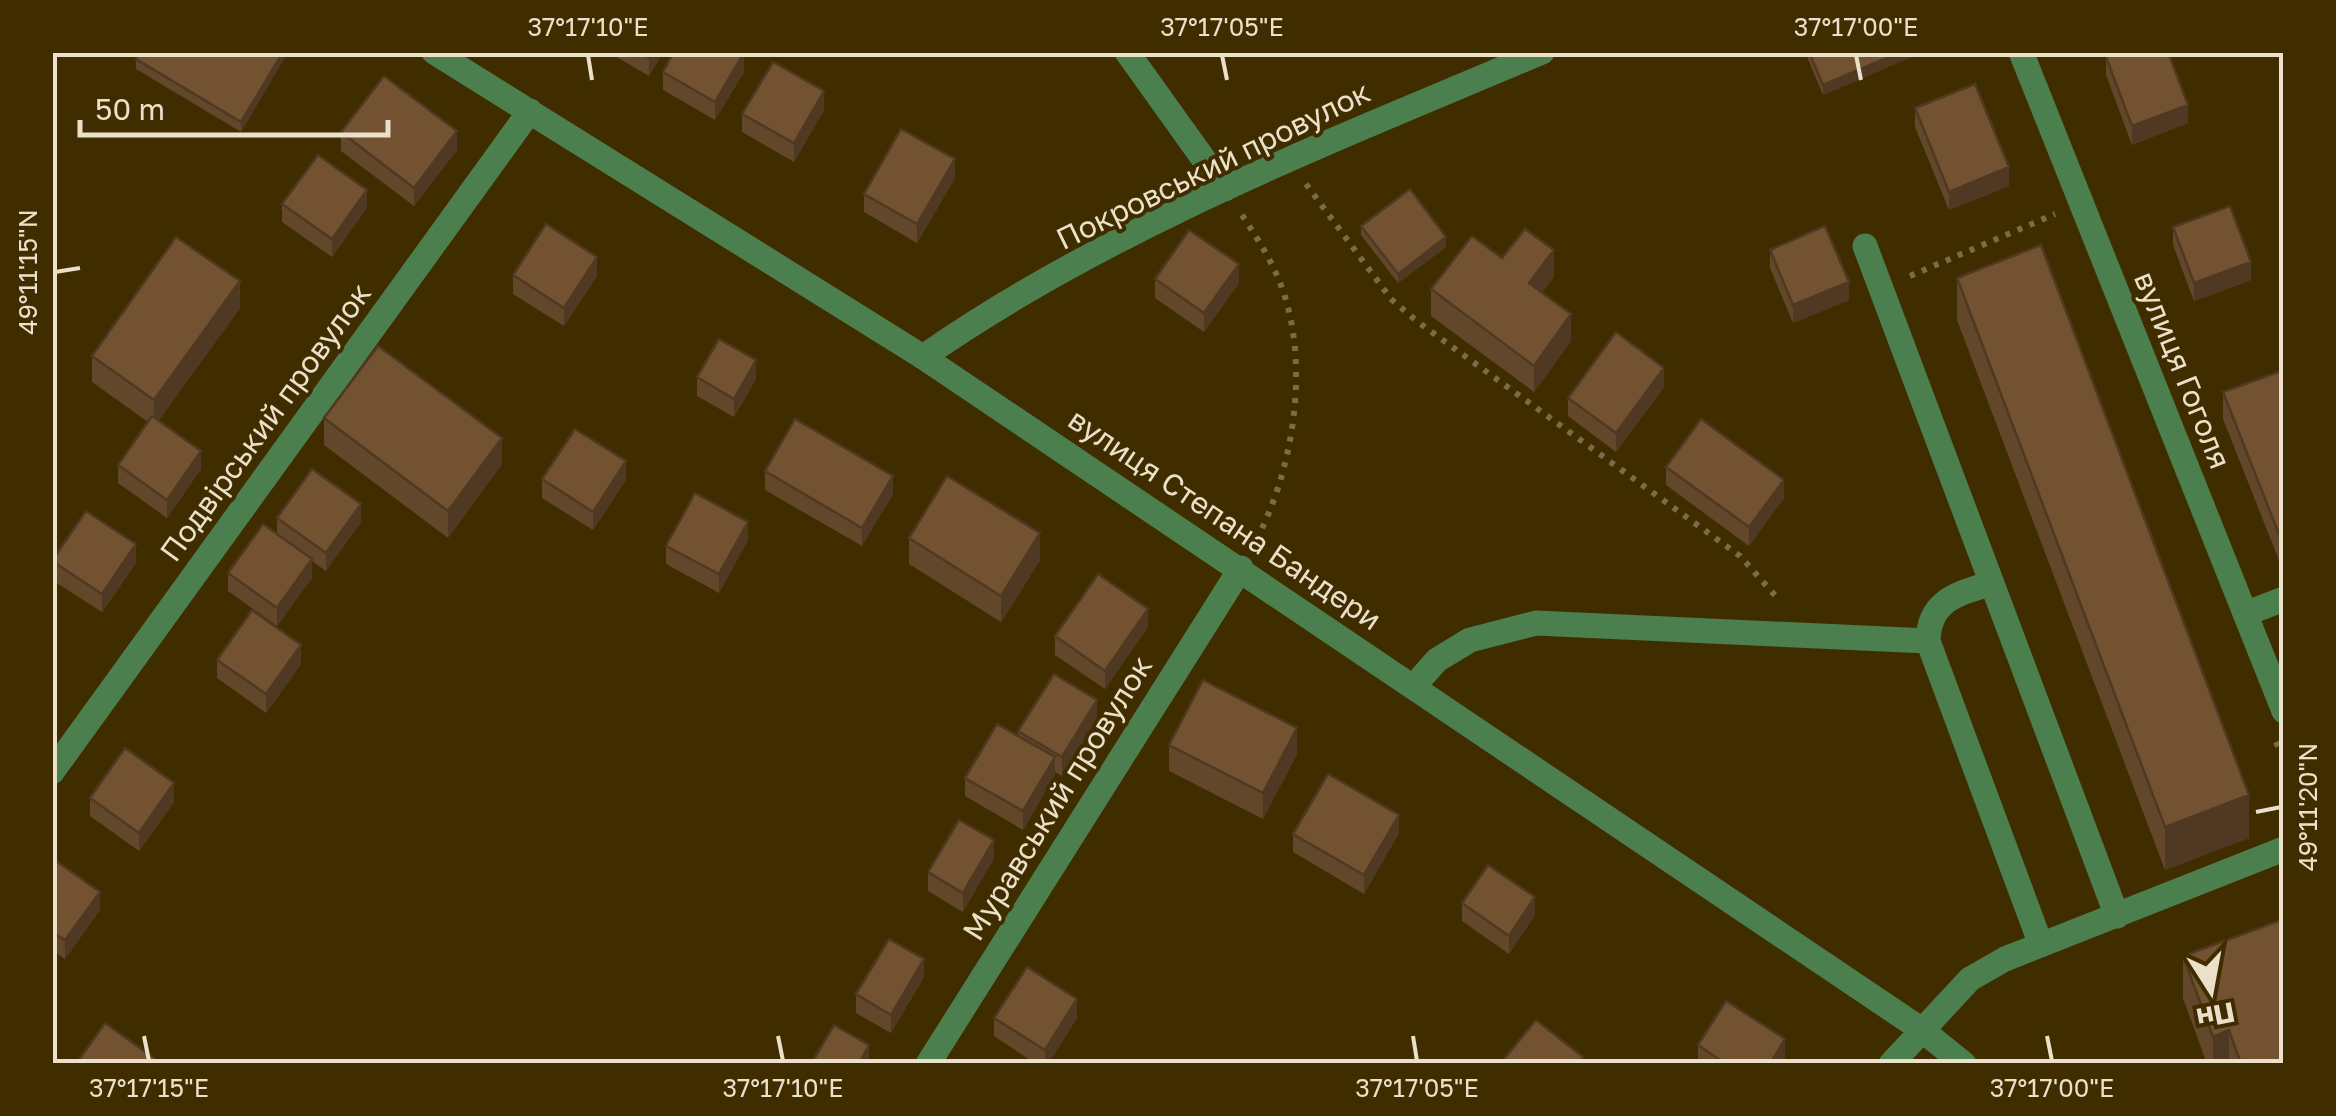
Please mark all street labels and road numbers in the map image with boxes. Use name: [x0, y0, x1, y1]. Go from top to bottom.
street label: Покровський провулок: [1050, 73, 1376, 257]
street label: вулиця Гоголя: [2127, 266, 2239, 474]
street label: Подвірський провулок: [152, 276, 378, 568]
street label: вулиця Степана Бандери: [1062, 401, 1388, 637]
street label: Муравський провулок: [955, 649, 1159, 947]

